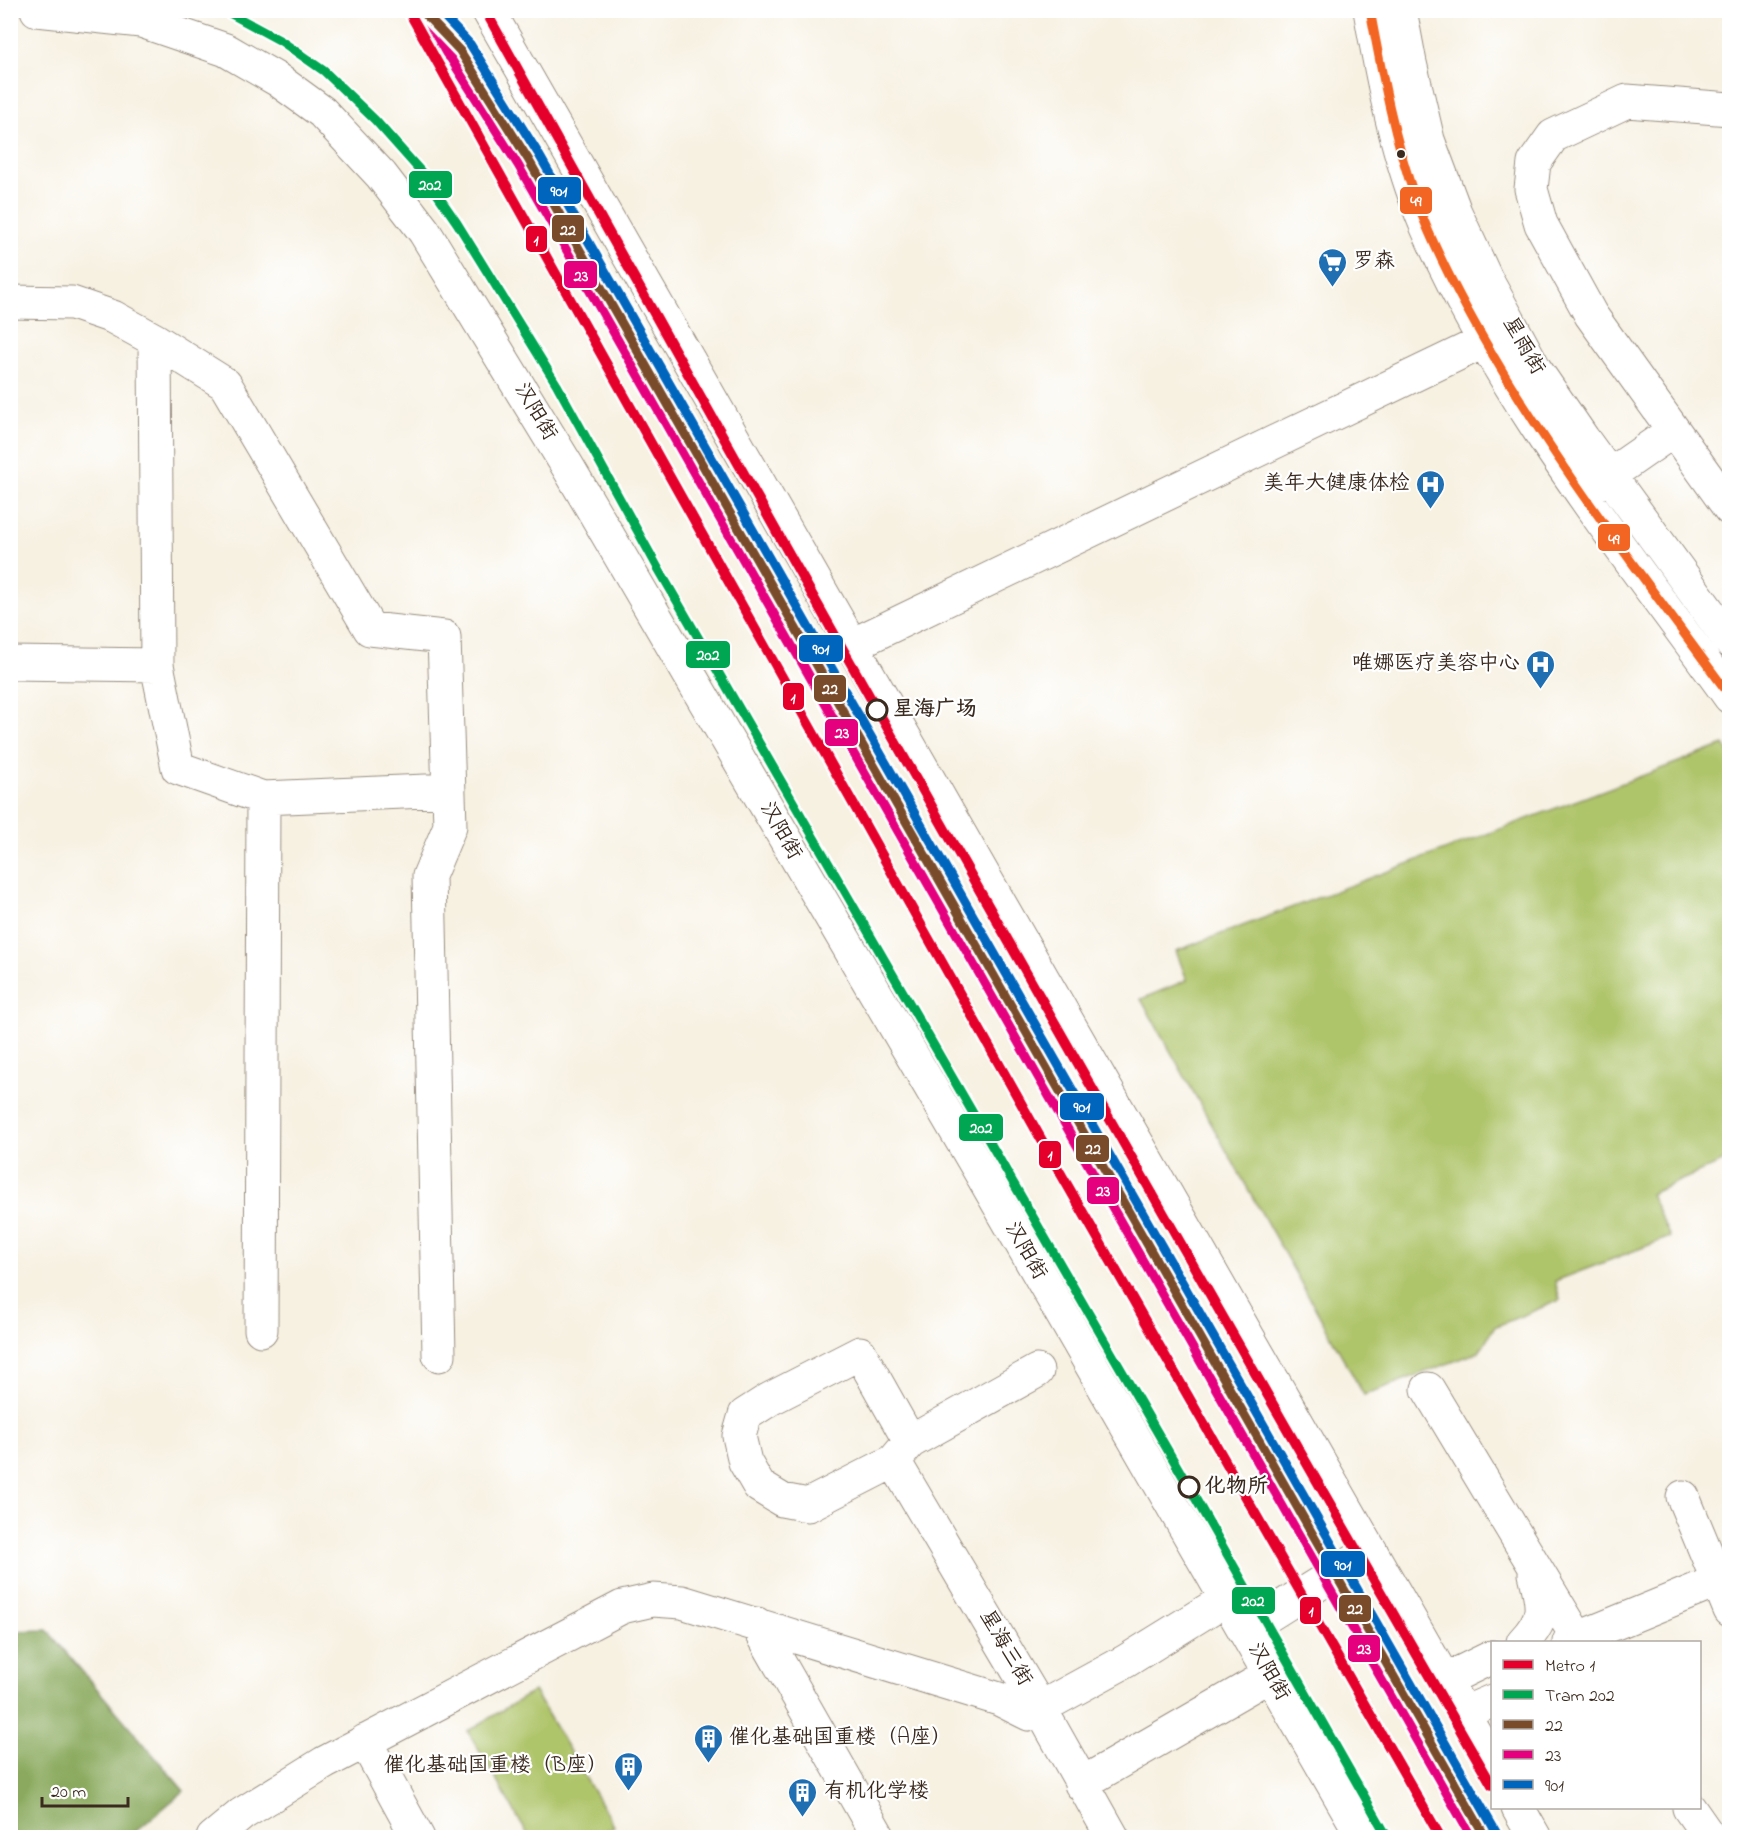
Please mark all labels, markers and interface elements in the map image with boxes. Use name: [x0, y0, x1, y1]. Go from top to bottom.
unlabelled marker: [1395, 148, 1407, 160]
line badge: 202: [408, 170, 453, 199]
text: 202: [418, 174, 441, 198]
line badge: 901: [537, 176, 582, 205]
text: 901: [550, 180, 568, 204]
line badge: 49: [1399, 186, 1433, 215]
text: 49: [1409, 190, 1422, 214]
line badge: 22: [551, 214, 585, 243]
text: 22: [559, 219, 576, 243]
line badge: 1: [525, 225, 548, 253]
text: 1: [533, 229, 539, 253]
supermarket icon: 罗森: [1316, 246, 1348, 288]
place label: 罗森: [1353, 247, 1395, 277]
line badge: 23: [563, 260, 598, 289]
text: 23: [573, 265, 589, 289]
street label: 星雨街: [1494, 311, 1552, 381]
street label: 汉阳街: [506, 377, 564, 447]
hospital icon: 美年大健康体检: [1415, 468, 1447, 510]
place label: 美年大健康体检: [1263, 469, 1410, 499]
line badge: 49: [1597, 523, 1631, 552]
text: 49: [1607, 528, 1620, 552]
line badge: 901: [798, 634, 844, 663]
text: 901: [812, 638, 830, 662]
line badge: 202: [685, 640, 731, 669]
text: 202: [696, 644, 719, 668]
hospital icon: 唯娜医疗美容中心: [1525, 648, 1557, 690]
place label: 唯娜医疗美容中心: [1352, 649, 1520, 679]
line badge: 22: [813, 674, 847, 703]
text: 22: [821, 678, 838, 702]
line badge: 1: [782, 682, 805, 711]
text: 1: [790, 687, 796, 711]
place label: 星海广场: [893, 695, 977, 725]
marker: 星海广场: [866, 699, 888, 721]
line badge: 23: [824, 718, 859, 747]
text: 23: [834, 722, 850, 746]
street label: 汉阳街: [751, 796, 809, 866]
line badge: 901: [1059, 1092, 1105, 1121]
text: 901: [1073, 1096, 1091, 1120]
line badge: 202: [958, 1113, 1004, 1142]
text: 202: [969, 1117, 992, 1141]
line badge: 22: [1075, 1134, 1110, 1163]
text: 22: [1084, 1138, 1101, 1162]
line badge: 1: [1038, 1140, 1062, 1169]
text: 1: [1047, 1144, 1053, 1168]
line badge: 23: [1086, 1176, 1120, 1205]
text: 23: [1095, 1180, 1111, 1204]
street label: 汉阳街: [996, 1216, 1054, 1286]
place label: 化物所: [1205, 1472, 1268, 1502]
marker: 化物所: [1178, 1476, 1200, 1498]
line badge: 901: [1320, 1550, 1366, 1578]
text: 901: [1334, 1554, 1352, 1578]
line badge: 202: [1231, 1586, 1276, 1615]
text: 202: [1241, 1590, 1264, 1614]
line badge: 22: [1338, 1594, 1372, 1623]
line badge: 1: [1299, 1596, 1322, 1625]
text: 22: [1346, 1598, 1363, 1622]
text: 1: [1308, 1600, 1314, 1624]
street label: 星海三街: [971, 1604, 1039, 1692]
line badge: 23: [1347, 1634, 1381, 1663]
street label: 汉阳街: [1239, 1637, 1297, 1707]
text: 23: [1356, 1638, 1372, 1662]
legend: [1491, 1641, 1701, 1809]
text: Metro 1: [1545, 1654, 1595, 1680]
text: Tram 202: [1545, 1684, 1615, 1710]
text: 22: [1545, 1714, 1563, 1740]
building icon: 催化基础国重楼（A座）: [692, 1722, 724, 1764]
place label: 催化基础国重楼（A座）: [729, 1723, 952, 1753]
text: 23: [1545, 1744, 1561, 1770]
building icon: 催化基础国重楼（B座）: [613, 1750, 645, 1792]
place label: 催化基础国重楼（B座）: [384, 1751, 608, 1781]
scale bar: [42, 1770, 128, 1808]
text: 901: [1545, 1774, 1564, 1800]
building icon: 有机化学楼: [787, 1776, 819, 1818]
place label: 有机化学楼: [824, 1777, 929, 1807]
text: 20 m: [51, 1780, 86, 1806]

